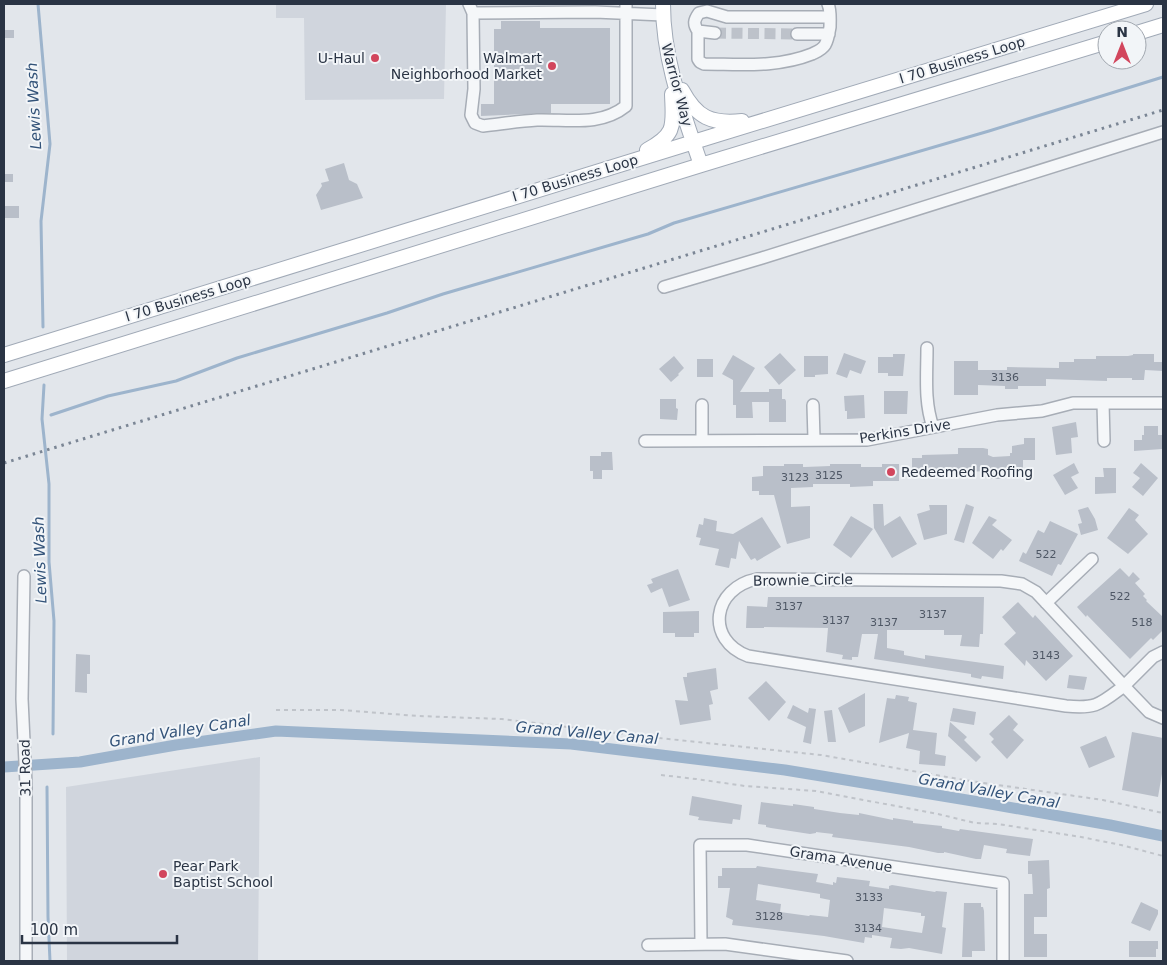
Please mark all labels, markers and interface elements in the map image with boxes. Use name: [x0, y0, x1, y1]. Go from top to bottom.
north arrow: [1097, 20, 1147, 70]
text: N: [1116, 24, 1128, 40]
street label: I 70 Business Loop: [897, 33, 1027, 87]
street label: Warrior Way: [658, 42, 696, 128]
place label: U-Haul: [318, 50, 365, 66]
place label: Walmart Neighborhood Market: [391, 50, 543, 82]
marker: U-Haul: [369, 52, 381, 64]
marker: Walmart Neighborhood Market: [546, 60, 558, 72]
water label: Lewis Wash: [23, 62, 45, 150]
street label: I 70 Business Loop: [510, 151, 640, 205]
street label: I 70 Business Loop: [123, 271, 253, 325]
house number: 3136: [991, 371, 1019, 384]
street label: Perkins Drive: [858, 416, 952, 446]
place label: Redeemed Roofing: [901, 464, 1033, 480]
marker: Redeemed Roofing: [885, 466, 897, 478]
house number: 3125: [815, 469, 843, 482]
house number: 3123: [781, 471, 809, 484]
water label: Lewis Wash: [29, 516, 51, 604]
house number: 522: [1036, 548, 1057, 561]
street label: Brownie Circle: [753, 571, 853, 589]
house number: 522: [1110, 590, 1131, 603]
house number: 3137: [775, 600, 803, 613]
house number: 3137: [919, 608, 947, 621]
house number: 3137: [822, 614, 850, 627]
house number: 3137: [870, 616, 898, 629]
house number: 518: [1132, 616, 1153, 629]
house number: 3143: [1032, 649, 1060, 662]
water label: Grand Valley Canal: [108, 711, 253, 751]
water label: Grand Valley Canal: [515, 718, 660, 748]
street label: 31 Road: [17, 739, 33, 797]
water label: Grand Valley Canal: [917, 770, 1062, 812]
street label: Grama Avenue: [788, 843, 894, 875]
place label: Pear Park Baptist School: [173, 858, 273, 890]
marker: Pear Park Baptist School: [157, 868, 169, 880]
house number: 3133: [855, 891, 883, 904]
house number: 3128: [755, 910, 783, 923]
scale bar: [22, 912, 178, 944]
text: 100 m: [30, 921, 78, 939]
house number: 3134: [854, 922, 882, 935]

